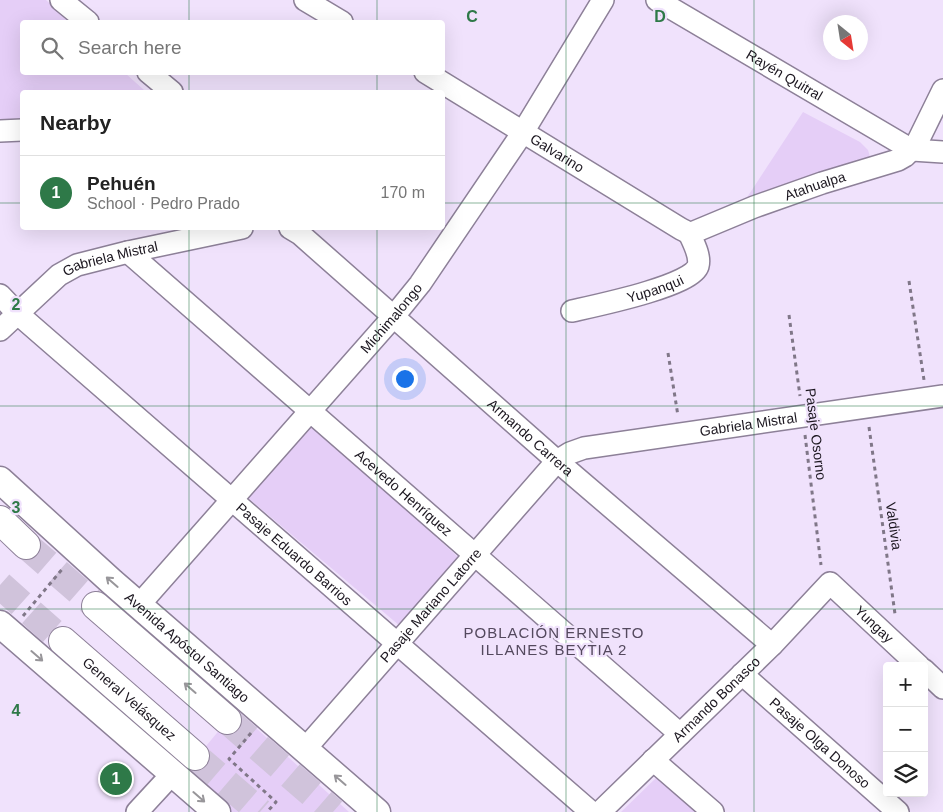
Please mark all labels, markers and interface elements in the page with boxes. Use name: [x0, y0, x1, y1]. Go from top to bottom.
text: C: [466, 8, 478, 25]
text: D: [654, 8, 666, 25]
north arrow: [823, 15, 868, 60]
search box: [20, 20, 445, 75]
icon: search: [38, 34, 66, 62]
text: Search here: [78, 37, 182, 58]
street label: Rayén Quitral: [744, 46, 826, 104]
text: Nearby: [40, 111, 111, 134]
street label: Galvarino: [527, 131, 587, 176]
street label: Atahualpa: [783, 168, 848, 204]
text: Pehuén: [87, 173, 156, 194]
text: 1: [52, 184, 60, 201]
text: 170 m: [381, 184, 425, 201]
text: School · Pedro Prado: [87, 195, 240, 212]
street label: Gabriela Mistral: [60, 238, 159, 279]
street label: Yupanqui: [625, 272, 686, 306]
street label: Michimalongo: [357, 280, 425, 356]
text: 2: [12, 296, 21, 313]
your location: [392, 366, 418, 392]
street label: Pasaje Osorno: [802, 387, 830, 481]
street label: Armando Carrera: [484, 396, 576, 479]
street label: Gabriela Mistral: [699, 409, 798, 439]
street label: Acevedo Henríquez: [352, 446, 455, 539]
text: 3: [12, 499, 21, 516]
street label: Pasaje Eduardo Barrios: [233, 499, 355, 609]
street label: Valdivia: [883, 501, 905, 551]
street label: Pasaje Mariano Latorre: [377, 545, 485, 665]
one-way arrow: [105, 576, 118, 588]
street label: Avenida Apóstol Santiago: [122, 589, 253, 706]
street label: Yungay: [852, 602, 897, 646]
district label: POBLACIÓN ERNESTO ILLANES BEYTIA 2: [464, 624, 644, 658]
one-way arrow: [30, 650, 43, 662]
street label: Armando Bonasco: [669, 653, 763, 745]
street label: General Velásquez: [79, 654, 179, 744]
map controls: [883, 662, 928, 797]
button: +: [883, 662, 928, 707]
one-way arrow: [184, 682, 197, 694]
street label: Pasaje Olga Donoso: [766, 694, 873, 792]
text: 4: [12, 702, 21, 719]
button: −: [883, 707, 928, 752]
button: layers: [883, 752, 928, 797]
pin: 1: [100, 760, 132, 798]
one-way arrow: [334, 774, 347, 786]
one-way arrow: [193, 791, 206, 802]

